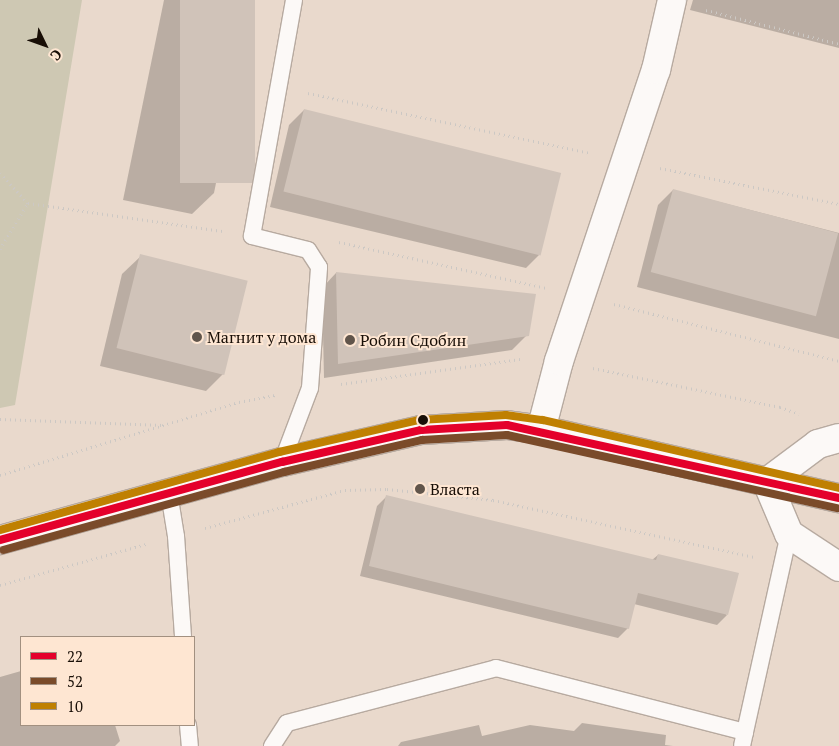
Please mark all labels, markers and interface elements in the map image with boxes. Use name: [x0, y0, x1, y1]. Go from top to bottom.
north arrow: [20, 20, 70, 70]
text: С: [46, 46, 67, 65]
place label: Магнит у дома: [207, 327, 317, 347]
place label: Робин Сдобин: [360, 330, 466, 350]
marker: Магнит у дома: [191, 331, 203, 343]
marker: Робин Сдобин: [344, 334, 356, 346]
unlabelled marker: [418, 415, 428, 425]
place label: Власта: [430, 479, 480, 499]
marker: Власта: [414, 483, 426, 495]
legend: [20, 636, 195, 726]
text: 22: [67, 646, 83, 666]
text: 52: [67, 671, 83, 691]
text: 10: [67, 696, 83, 716]

